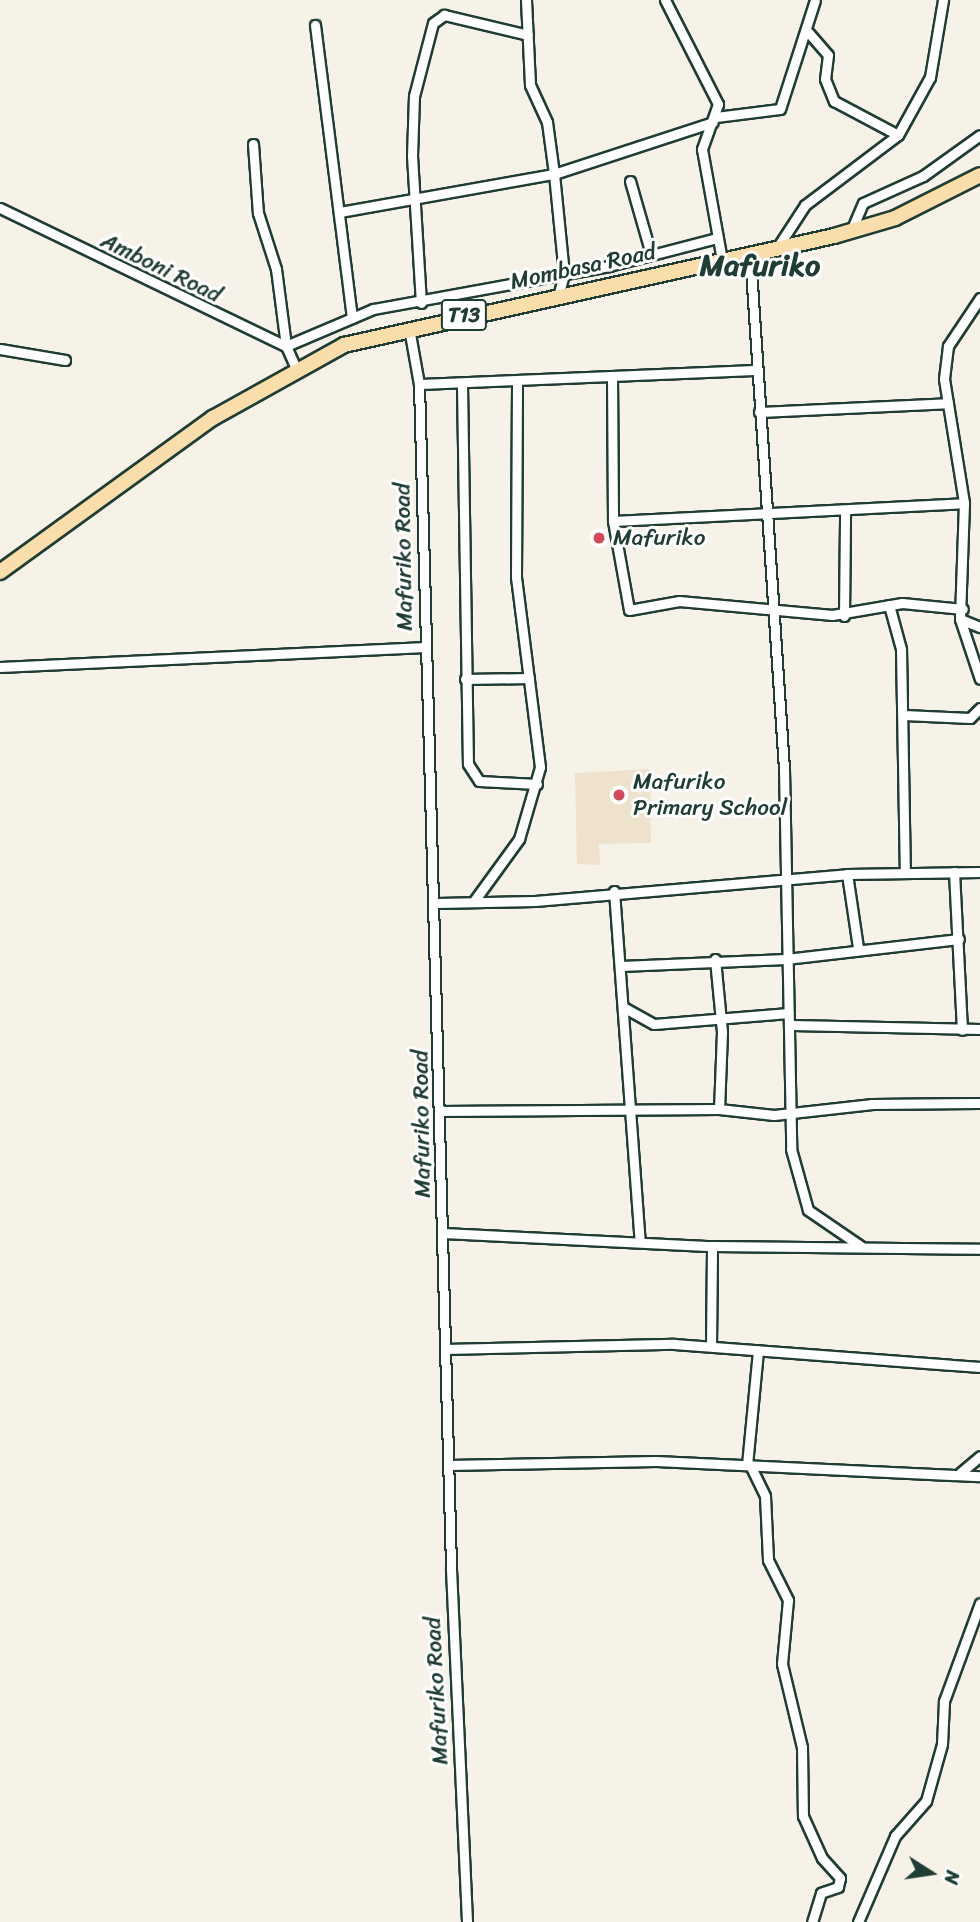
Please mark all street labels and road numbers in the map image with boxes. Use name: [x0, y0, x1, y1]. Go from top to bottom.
street label: Amboni Road: [96, 227, 226, 309]
street label: Mombasa Road: [508, 238, 658, 296]
road number: T13: [440, 298, 489, 332]
street label: Mafuriko Road: [389, 483, 419, 631]
street label: Mafuriko Road: [407, 1050, 437, 1198]
street label: Mafuriko Road: [419, 1616, 455, 1766]

